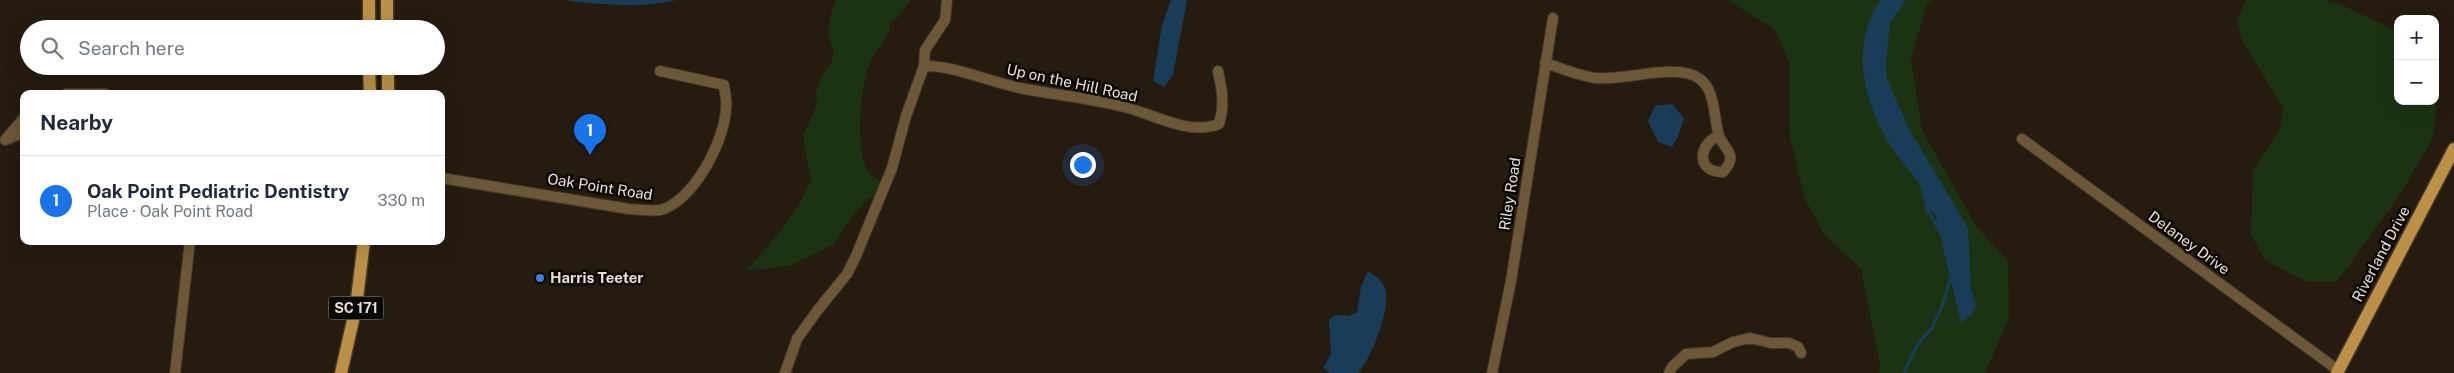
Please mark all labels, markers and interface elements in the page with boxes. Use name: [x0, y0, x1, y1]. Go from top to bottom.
map controls: [2394, 15, 2439, 105]
button: +: [2394, 15, 2439, 60]
search box: [20, 20, 445, 75]
icon: search: [38, 34, 66, 62]
text: Search here: [78, 37, 185, 59]
street label: Up on the Hill Road: [1005, 60, 1139, 105]
button: −: [2394, 60, 2439, 105]
text: Nearby: [40, 110, 113, 135]
pin: 1: [574, 114, 606, 155]
your location: [1070, 152, 1096, 178]
street label: Riley Road: [1495, 156, 1524, 232]
street label: Oak Point Road: [546, 170, 654, 203]
text: Oak Point Pediatric Dentistry: [87, 180, 349, 202]
text: 1: [53, 191, 59, 210]
text: 330 m: [378, 191, 425, 210]
text: Place · Oak Point Road: [87, 202, 253, 221]
street label: Riverland Drive: [2348, 203, 2413, 304]
street label: Delaney Drive: [2145, 207, 2233, 278]
place label: Harris Teeter: [550, 269, 644, 286]
marker: Harris Teeter: [534, 272, 546, 284]
road number: SC 171: [328, 296, 384, 320]

